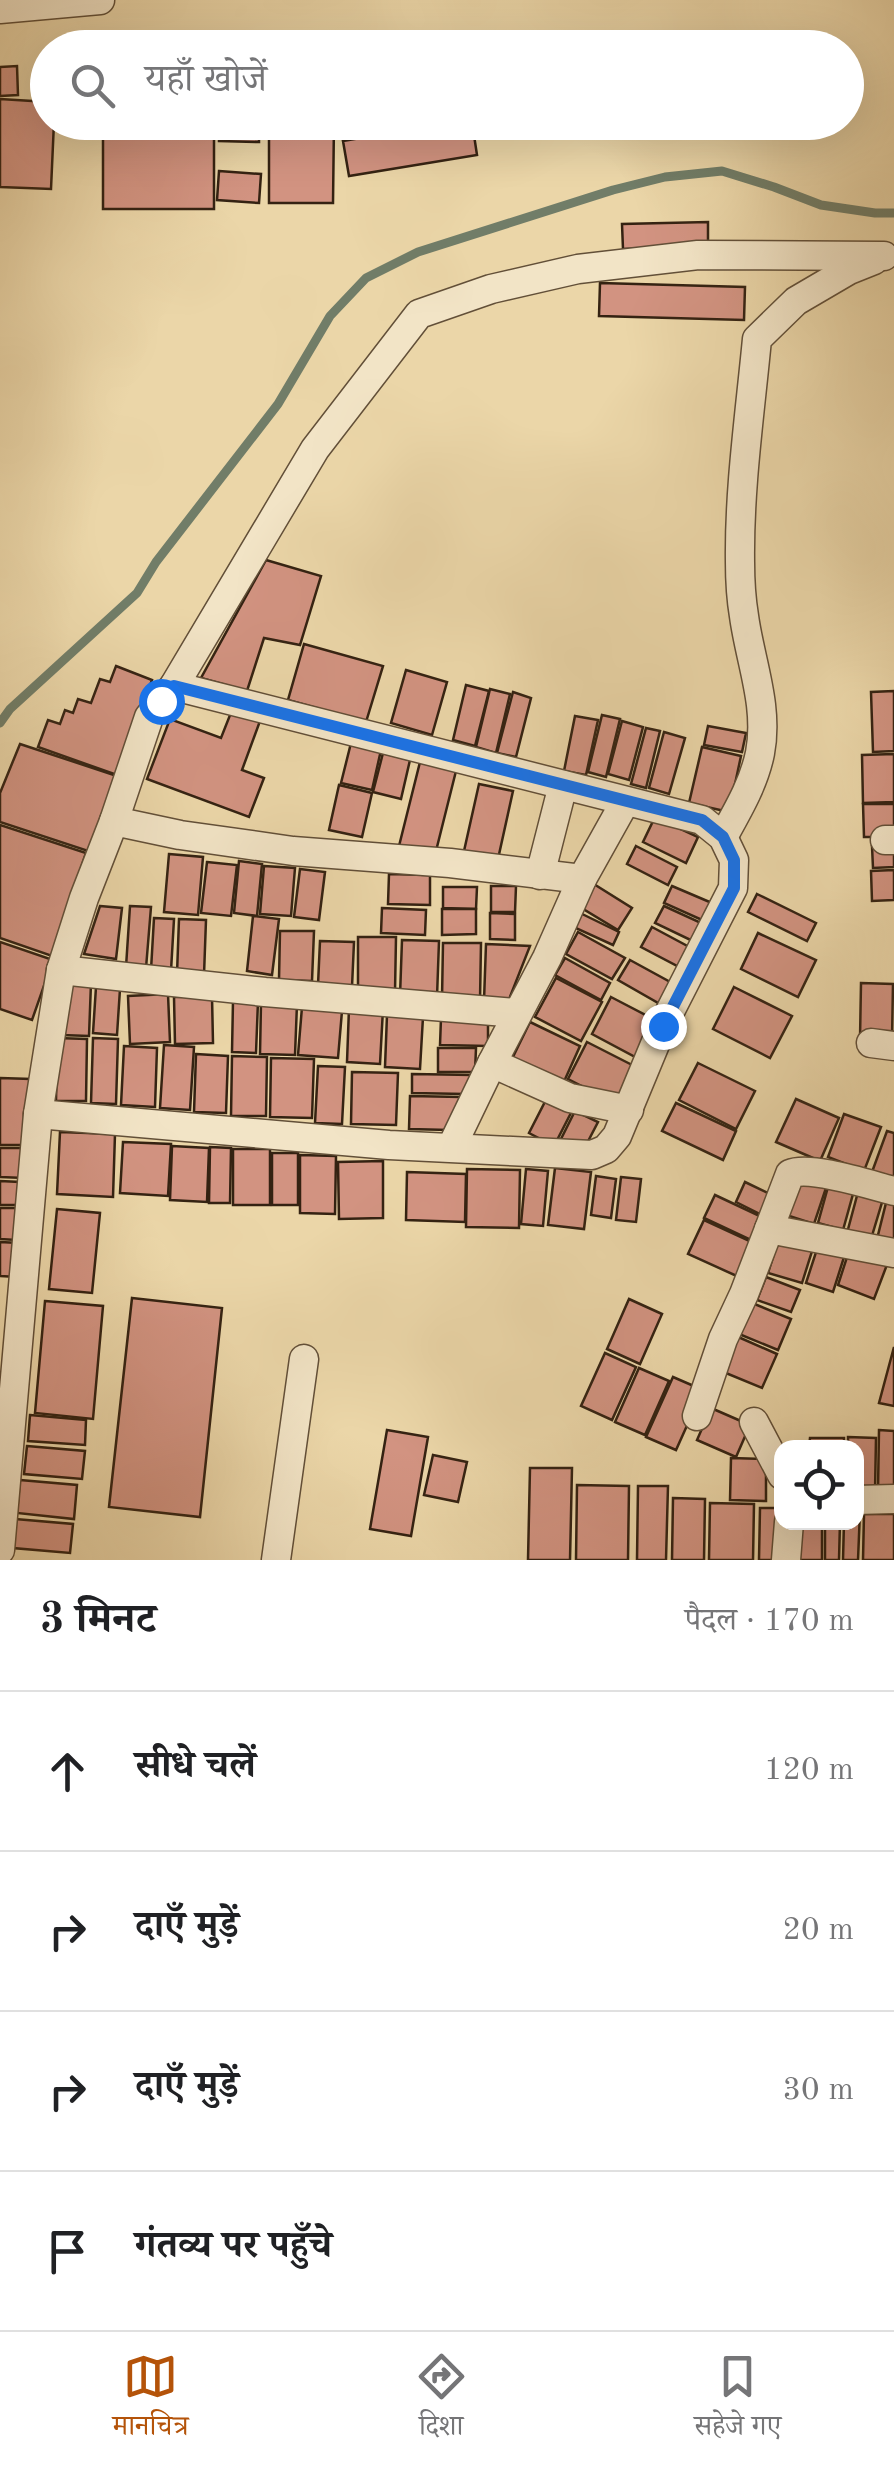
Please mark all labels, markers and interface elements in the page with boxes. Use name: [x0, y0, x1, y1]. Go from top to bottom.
search box: [30, 30, 864, 140]
icon: search: [65, 58, 120, 113]
text: यहाँ खोजें: [145, 62, 267, 100]
route start: [139, 679, 185, 725]
route end: [641, 1004, 687, 1050]
map controls: [774, 1440, 864, 1530]
button: locate: [774, 1440, 864, 1530]
text: 3 मिनट: [40, 1600, 156, 1642]
text: पैदल · 170 m: [685, 1606, 854, 1638]
icon: ahead: [40, 1744, 95, 1799]
text: सीधे चलें: [135, 1748, 256, 1786]
text: 120 m: [764, 1755, 854, 1787]
icon: right: [40, 1904, 95, 1959]
text: दाएँ मुड़ें: [135, 1908, 239, 1946]
text: 20 m: [783, 1915, 854, 1947]
icon: right: [40, 2064, 95, 2119]
text: दाएँ मुड़ें: [135, 2068, 239, 2106]
text: 30 m: [783, 2075, 854, 2107]
icon: arrive: [40, 2224, 95, 2279]
text: गंतव्य पर पहुँचे: [135, 2228, 332, 2266]
tab: मानचित्र: [113, 2349, 189, 2453]
tab: दिशा: [414, 2349, 469, 2453]
tab: सहेजे गए: [694, 2349, 781, 2453]

